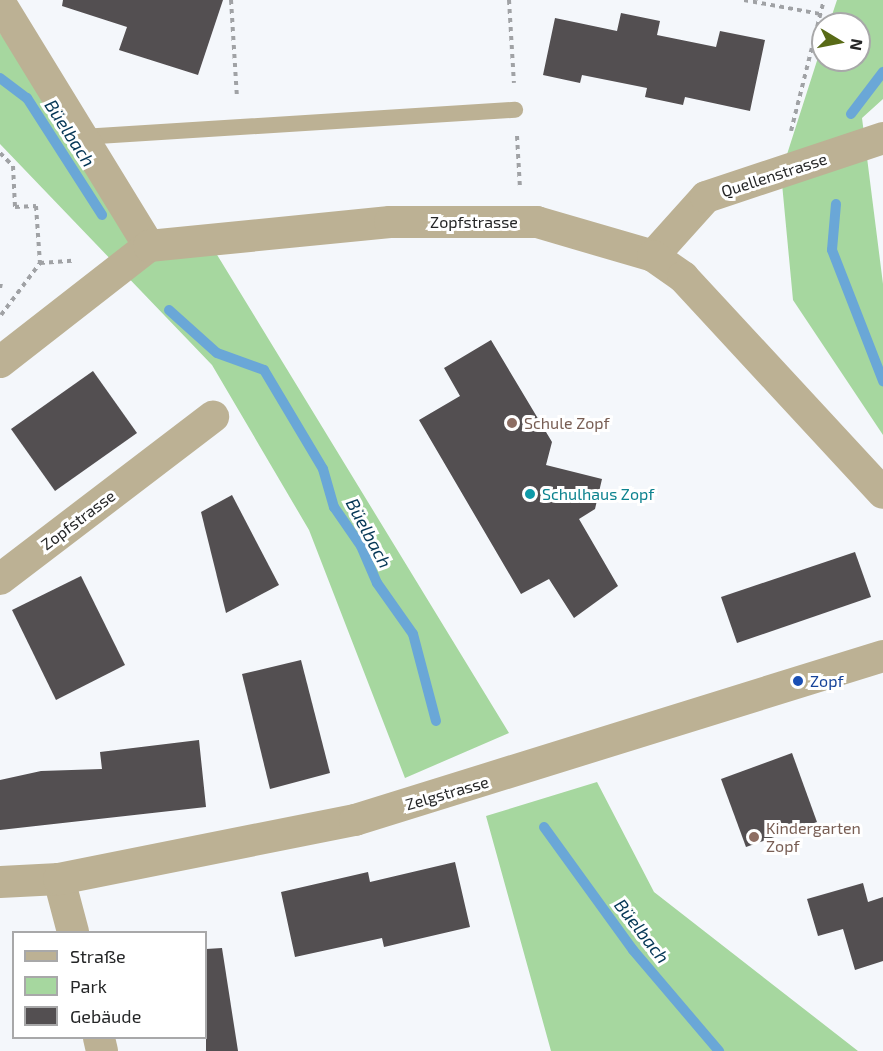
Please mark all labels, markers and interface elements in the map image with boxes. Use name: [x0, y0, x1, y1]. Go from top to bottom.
north arrow: [811, 12, 871, 72]
text: N: [847, 38, 868, 52]
water label: Büelbach: [40, 95, 100, 171]
street label: Quellenstrasse: [719, 149, 829, 201]
street label: Zopfstrasse: [430, 212, 518, 232]
place label: Schule Zopf: [524, 413, 610, 433]
marker: Schule Zopf: [505, 416, 519, 430]
place label: Schulhaus Zopf: [542, 484, 654, 504]
street label: Zopfstrasse: [37, 486, 119, 554]
marker: Schulhaus Zopf: [523, 487, 537, 501]
water label: Büelbach: [342, 494, 396, 572]
place label: Zopf: [810, 671, 844, 691]
marker: Zopf: [791, 674, 805, 688]
street label: Zelgstrasse: [403, 772, 491, 814]
place label: Kindergarten Zopf: [766, 818, 861, 856]
marker: Kindergarten Zopf: [747, 830, 761, 844]
water label: Büelbach: [610, 894, 674, 968]
legend: [12, 931, 207, 1039]
text: Straße: [70, 945, 126, 967]
text: Park: [70, 975, 107, 997]
text: Gebäude: [70, 1005, 141, 1027]

